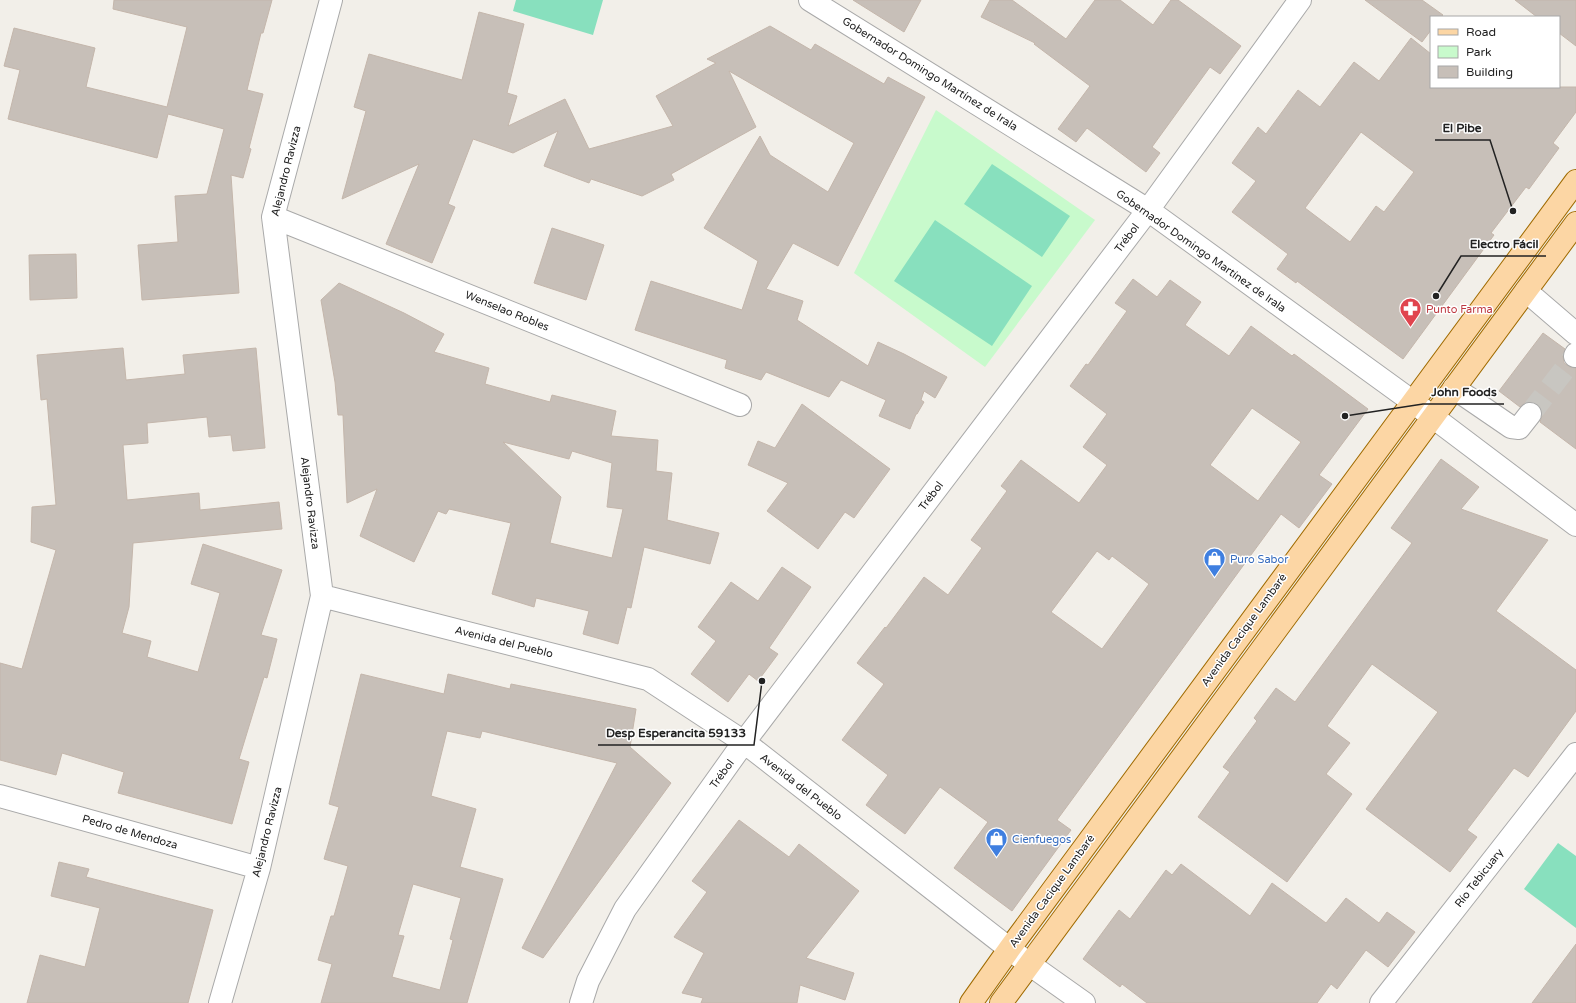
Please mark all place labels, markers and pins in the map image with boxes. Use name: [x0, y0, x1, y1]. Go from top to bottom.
callout: El Pibe: [1435, 116, 1490, 140]
callout: Electro Fácil: [1461, 232, 1546, 256]
pharmacy icon: Punto Farma: [1398, 296, 1424, 329]
place label: Punto Farma: [1426, 303, 1493, 316]
callout: John Foods: [1423, 380, 1504, 404]
shop icon: Puro Sabor: [1202, 546, 1228, 579]
place label: Puro Sabor: [1230, 553, 1289, 566]
callout: Desp Esperancita 59133: [598, 721, 754, 745]
shop icon: Cienfuegos: [983, 826, 1009, 859]
place label: Cienfuegos: [1012, 833, 1071, 846]

